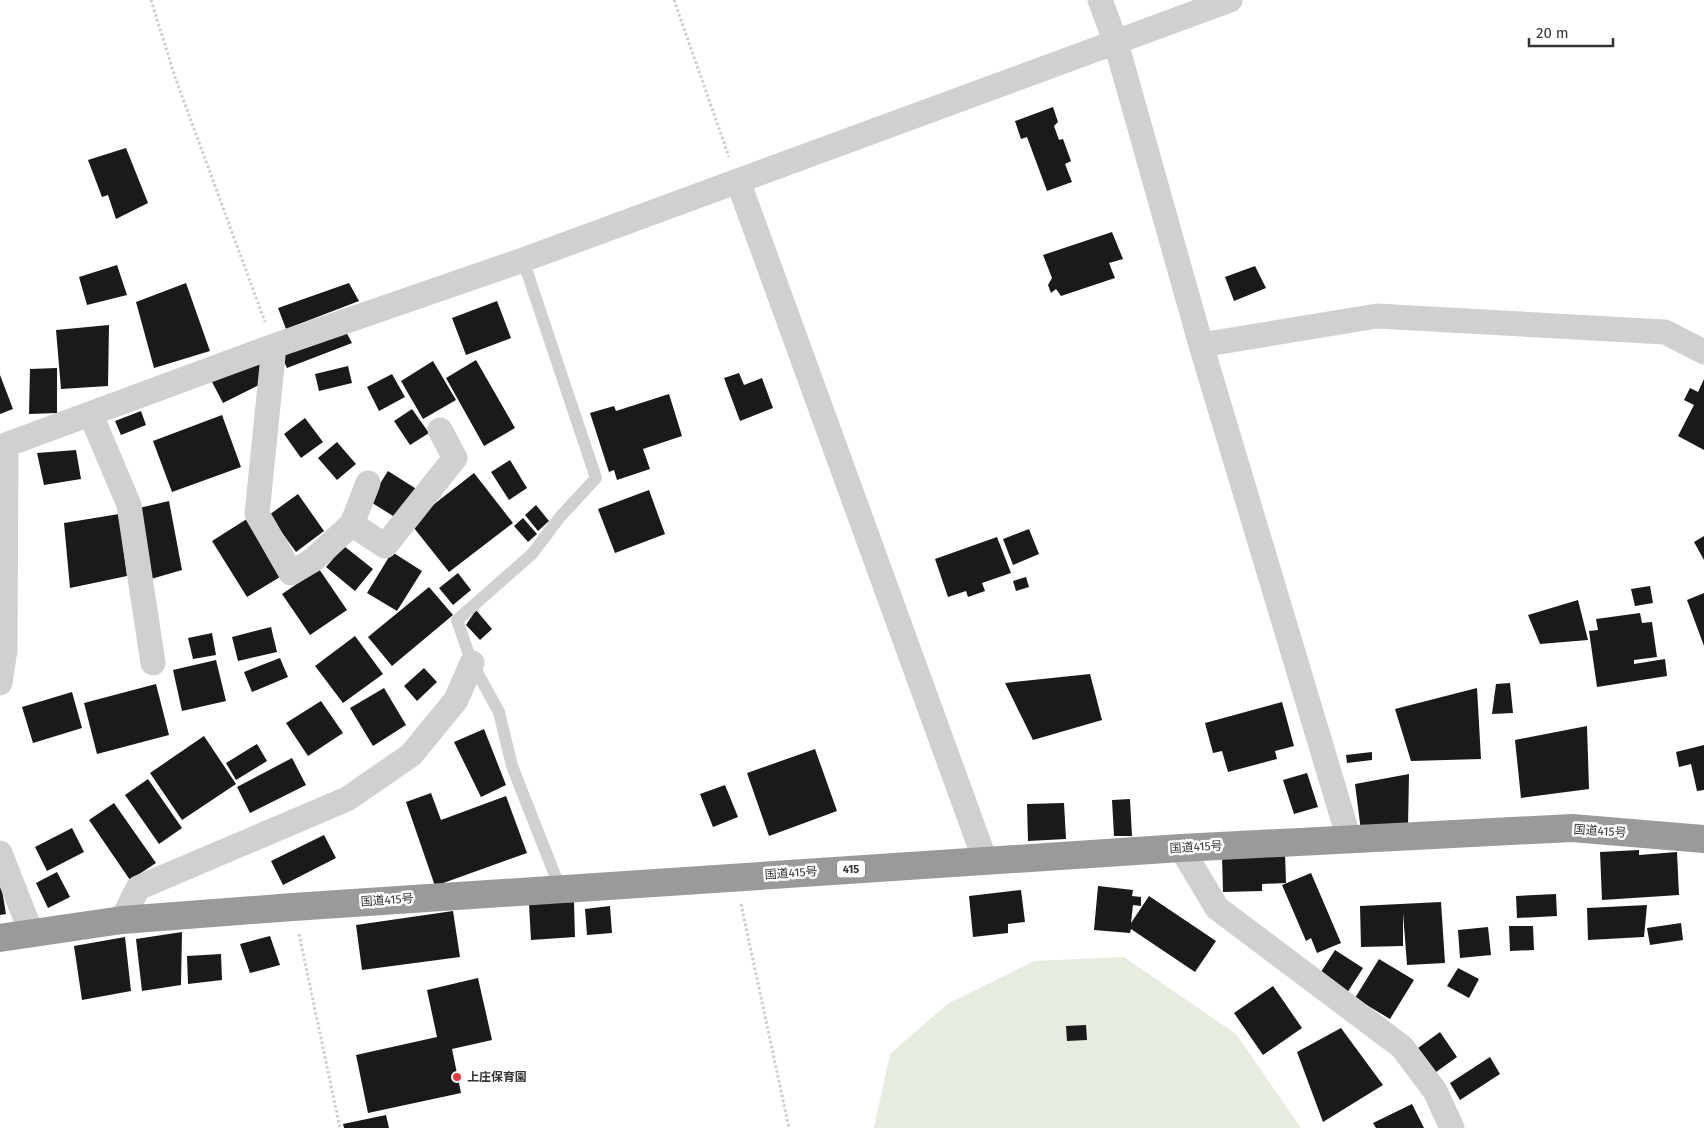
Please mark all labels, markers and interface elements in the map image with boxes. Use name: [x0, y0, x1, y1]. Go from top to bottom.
scale bar: [1529, 15, 1613, 47]
text: 20 m: [1536, 24, 1569, 42]
street label: 国道415号: [1573, 822, 1627, 840]
street label: 国道415号: [1169, 839, 1223, 855]
road number: 415: [837, 861, 865, 878]
street label: 国道415号: [764, 864, 818, 882]
street label: 国道415号: [360, 891, 414, 909]
place label: 上庄保育園: [467, 1070, 527, 1084]
marker: 上庄保育園: [451, 1071, 463, 1083]

